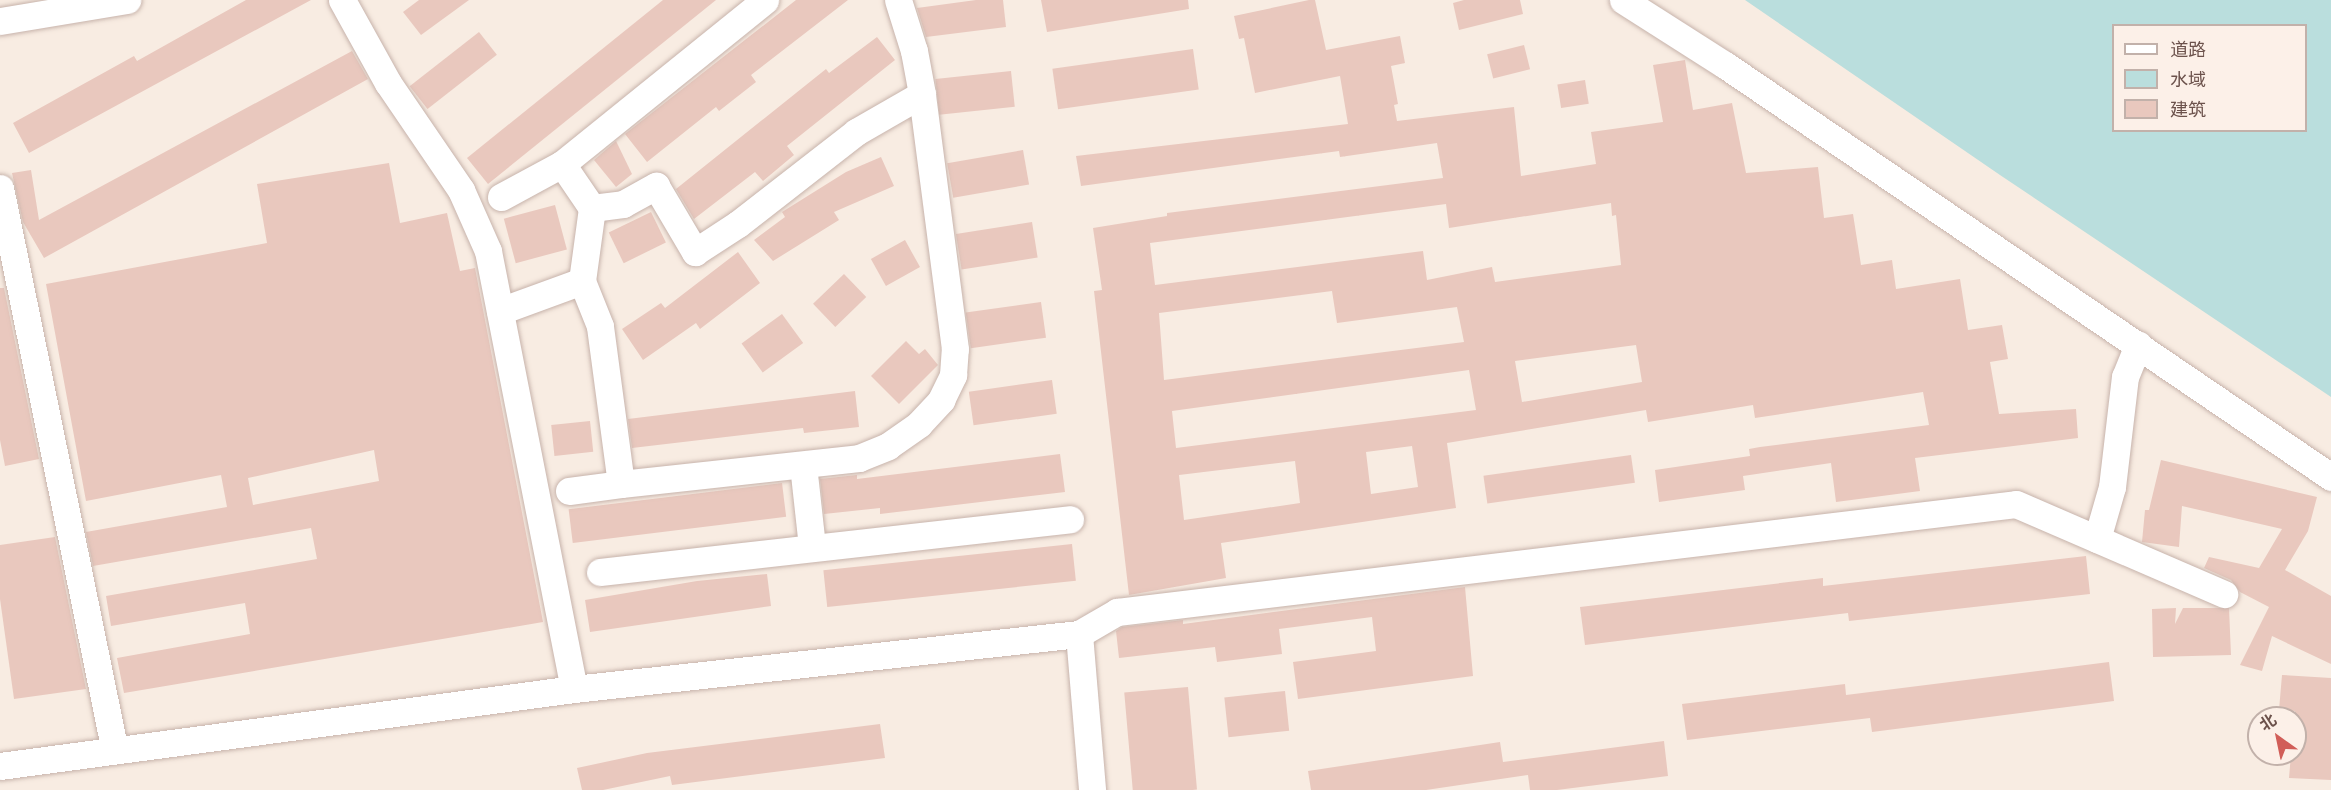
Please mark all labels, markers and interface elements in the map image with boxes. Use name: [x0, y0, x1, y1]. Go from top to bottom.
legend: [2112, 24, 2307, 132]
text: 道路: [2170, 38, 2206, 63]
text: 水域: [2170, 68, 2206, 93]
text: 建筑: [2170, 98, 2206, 123]
north arrow: [2247, 706, 2307, 766]
text: 北: [2256, 709, 2281, 736]

